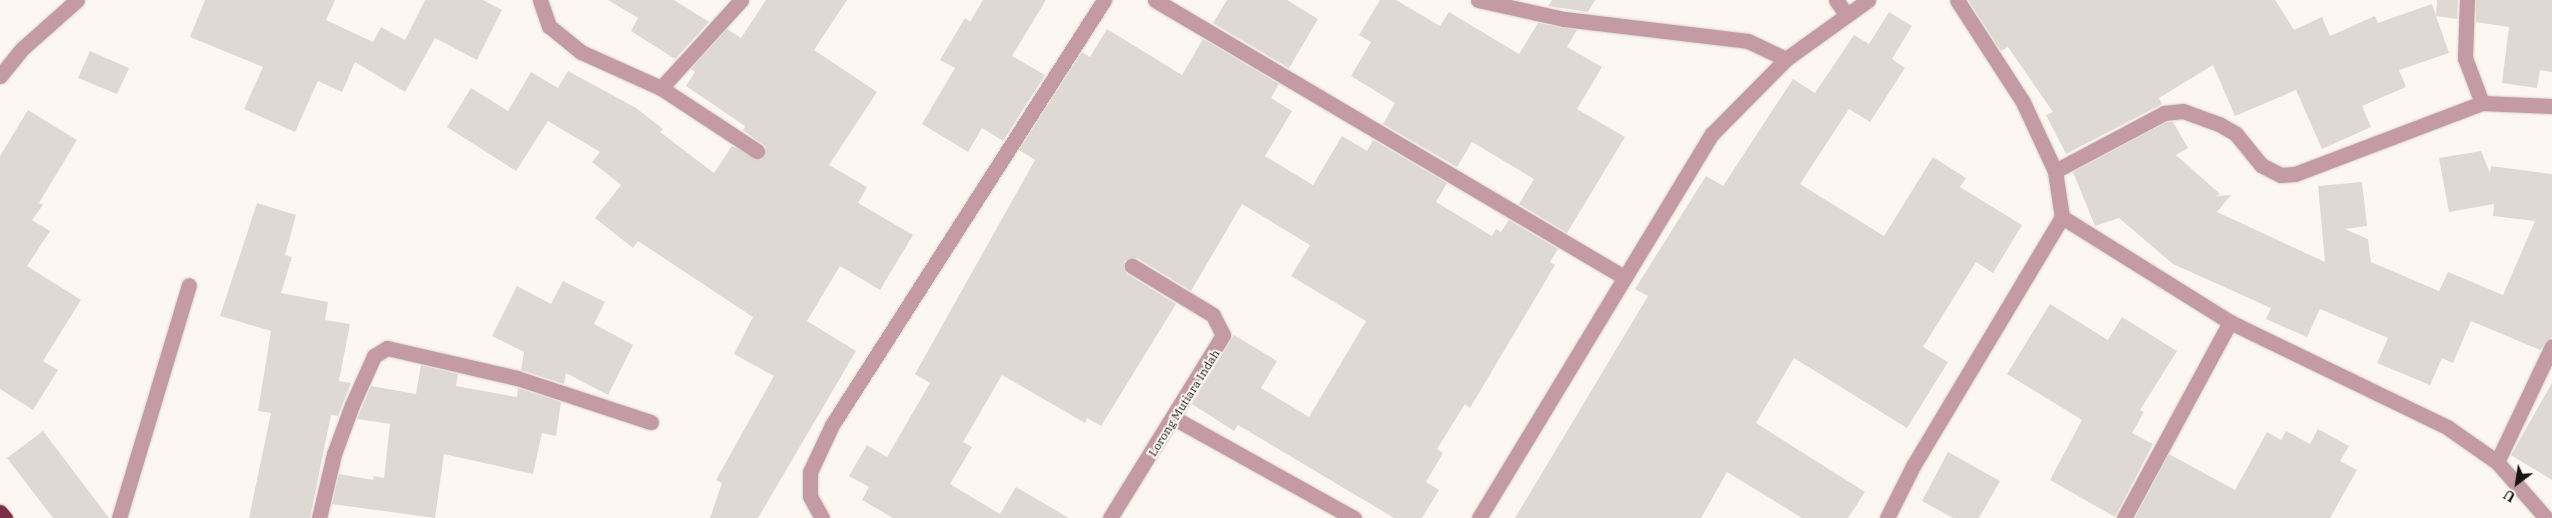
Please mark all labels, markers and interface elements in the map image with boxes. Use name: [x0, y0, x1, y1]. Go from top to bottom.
street label: Lorong Mutiara Indah: [1145, 347, 1223, 459]
north arrow: [2492, 458, 2542, 508]
text: U: [2500, 485, 2519, 506]

